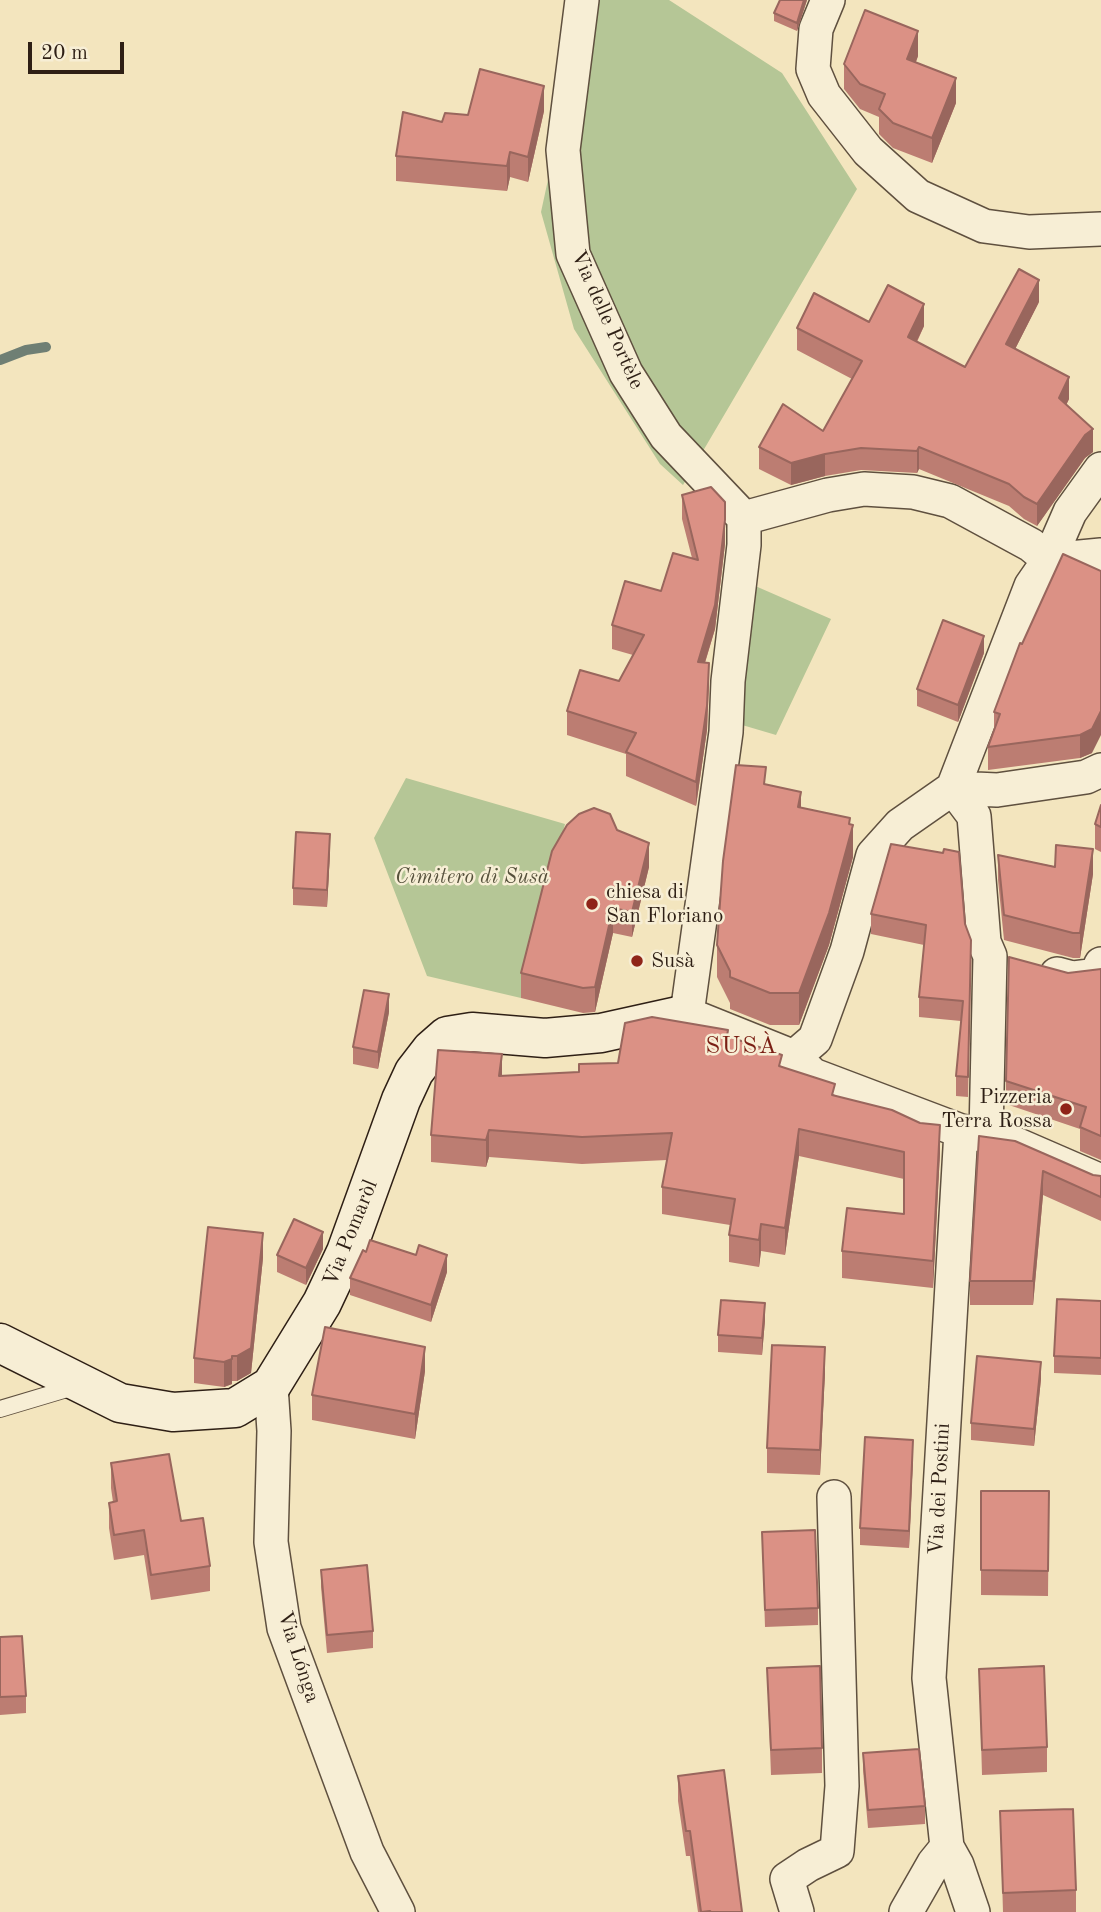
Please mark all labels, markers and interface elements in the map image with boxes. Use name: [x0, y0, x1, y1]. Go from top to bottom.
scale bar: [32, 28, 128, 72]
text: 20 m: [41, 43, 88, 64]
street label: Via delle Portèle: [565, 247, 649, 393]
park label: Cimitero di Susà: [395, 864, 549, 890]
place label: chiesa di San Floriano: [606, 879, 723, 929]
marker: chiesa di San Floriano: [584, 896, 600, 912]
place label: Susà: [651, 948, 695, 974]
marker: Susà: [629, 953, 645, 969]
district label: SUSÀ: [706, 1033, 778, 1061]
place label: Pizzeria Terra Rossa: [941, 1084, 1052, 1134]
marker: Pizzeria Terra Rossa: [1058, 1101, 1074, 1117]
street label: Via Pomaròl: [318, 1176, 384, 1290]
street label: Via dei Postini: [924, 1422, 956, 1556]
street label: Via Lónga: [271, 1608, 325, 1706]

